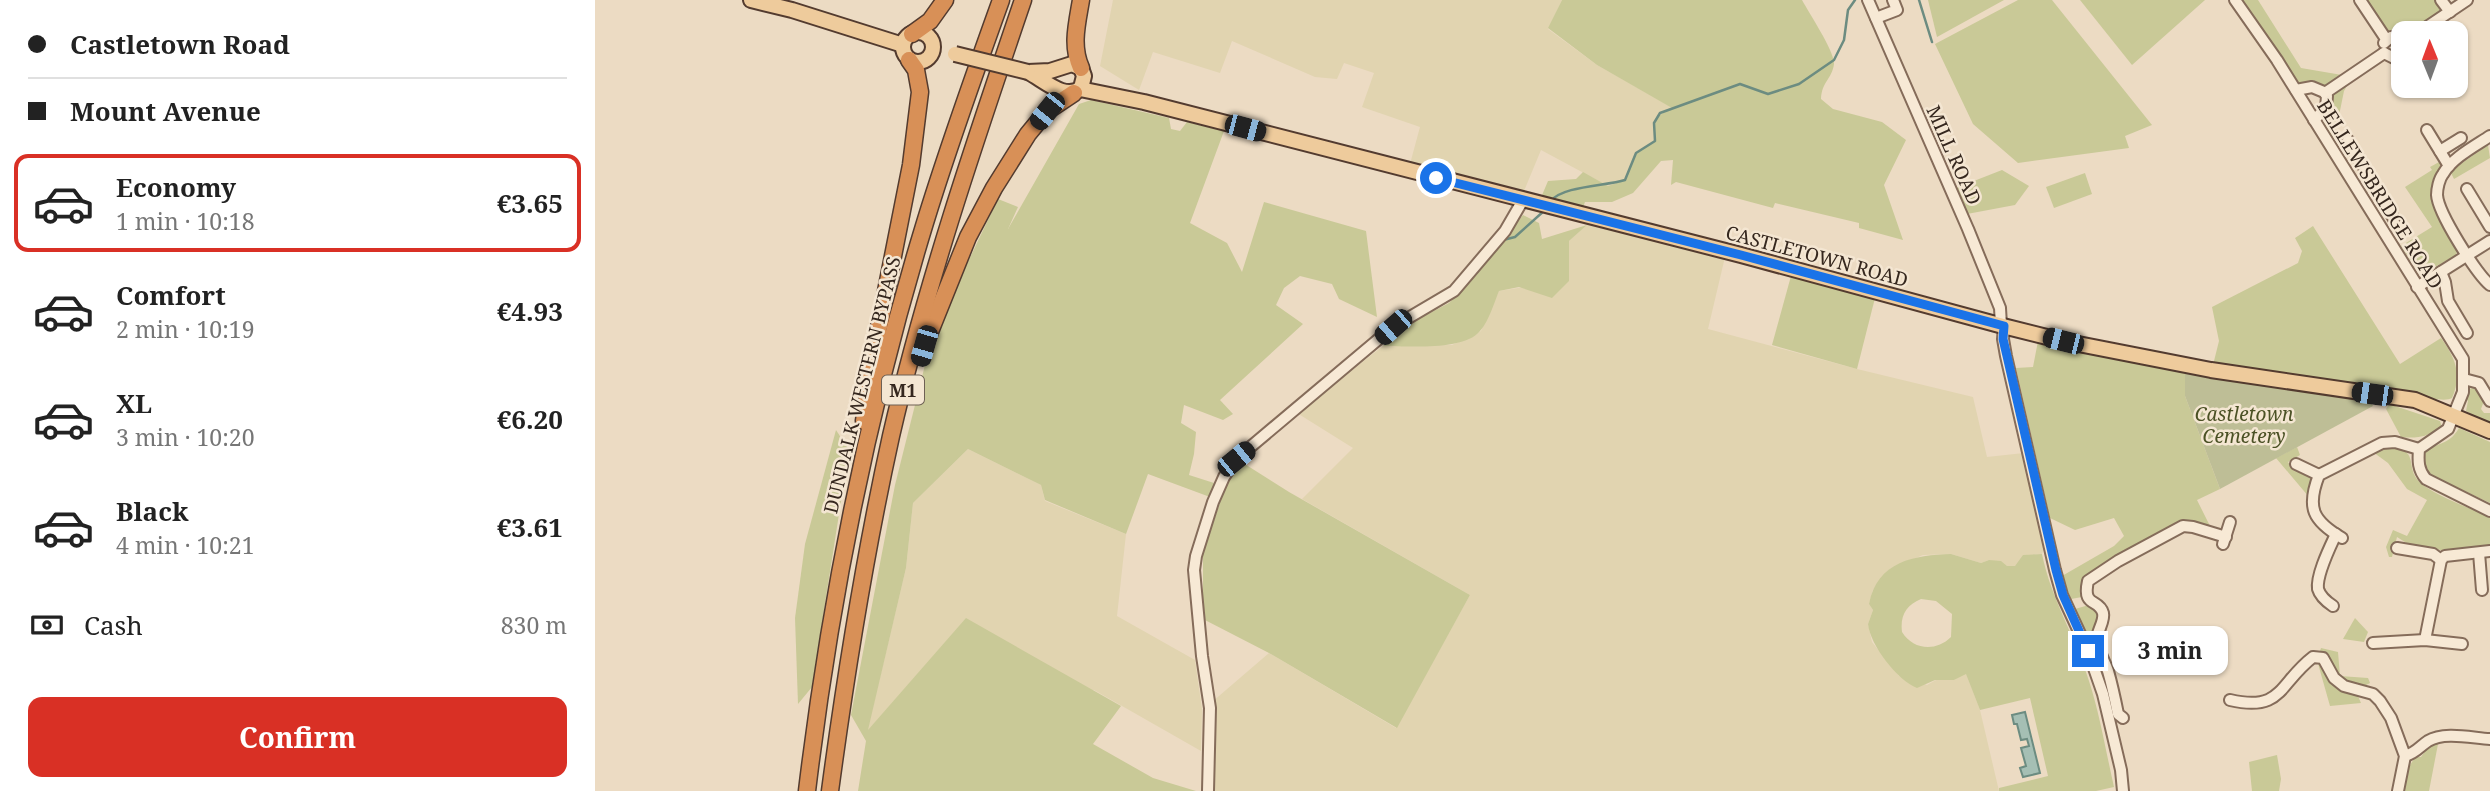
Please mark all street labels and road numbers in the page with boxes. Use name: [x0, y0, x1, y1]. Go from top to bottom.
street label: BELLEWSBRIDGE ROAD: [2311, 94, 2449, 294]
street label: MILL ROAD: [1920, 101, 1988, 209]
street label: CASTLETOWN ROAD: [1723, 219, 1911, 293]
street label: DUNDALK WESTERN BYPASS: [817, 254, 907, 516]
road number: M1: [882, 376, 924, 404]

